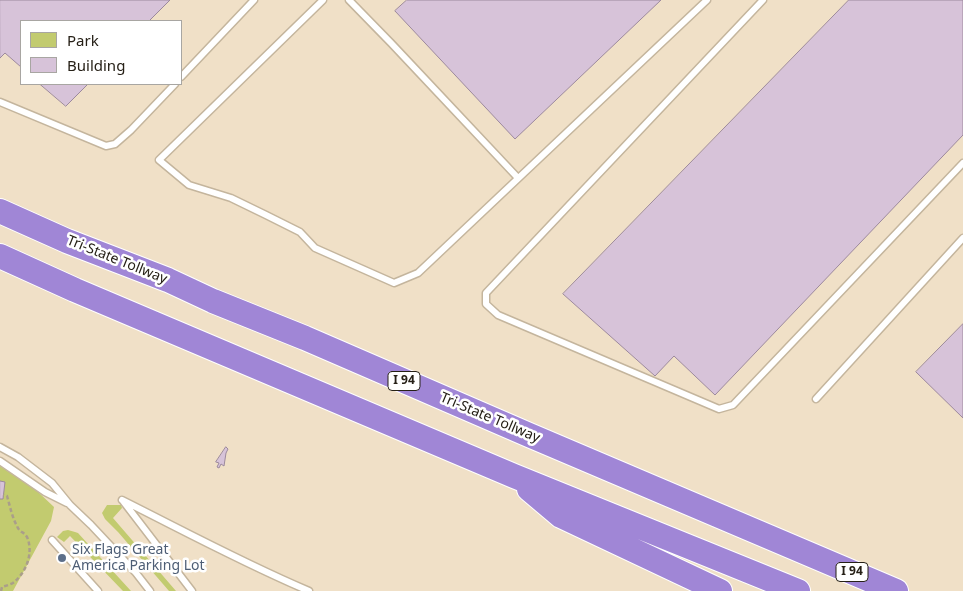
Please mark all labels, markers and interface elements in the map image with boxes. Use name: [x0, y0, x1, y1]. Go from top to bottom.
legend: [20, 20, 182, 85]
text: Park: [67, 30, 99, 50]
text: Building: [67, 55, 125, 75]
street label: Tri-State Tollway: [64, 232, 170, 288]
road number: I 94: [388, 372, 420, 391]
street label: Tri-State Tollway: [438, 389, 542, 447]
place label: Six Flags Great America Parking Lot: [72, 542, 204, 574]
marker: Six Flags Great America Parking Lot: [56, 552, 68, 564]
road number: I 94: [836, 562, 868, 582]

